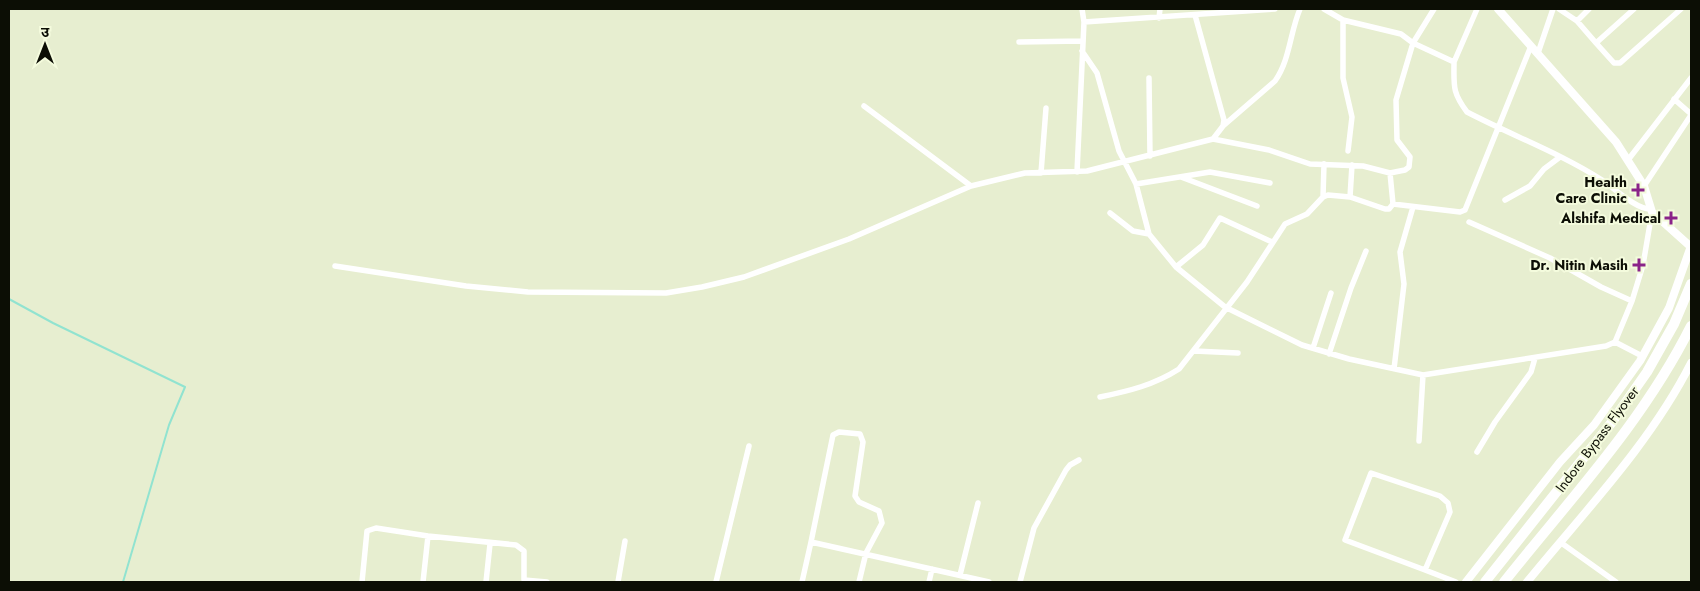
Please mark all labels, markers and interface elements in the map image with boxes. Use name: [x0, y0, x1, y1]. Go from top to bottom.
north arrow: [20, 20, 70, 70]
text: उ: [41, 22, 50, 42]
place label: Health Care Clinic: [1556, 172, 1627, 208]
marker: Health Care Clinic: [1631, 183, 1645, 197]
place label: Alshifa Medical: [1560, 208, 1661, 228]
marker: Alshifa Medical: [1665, 212, 1677, 224]
place label: Dr. Nitin Masih: [1530, 255, 1628, 275]
marker: Dr. Nitin Masih: [1632, 258, 1646, 272]
street label: Indore Bypass Flyover: [1550, 382, 1644, 496]

